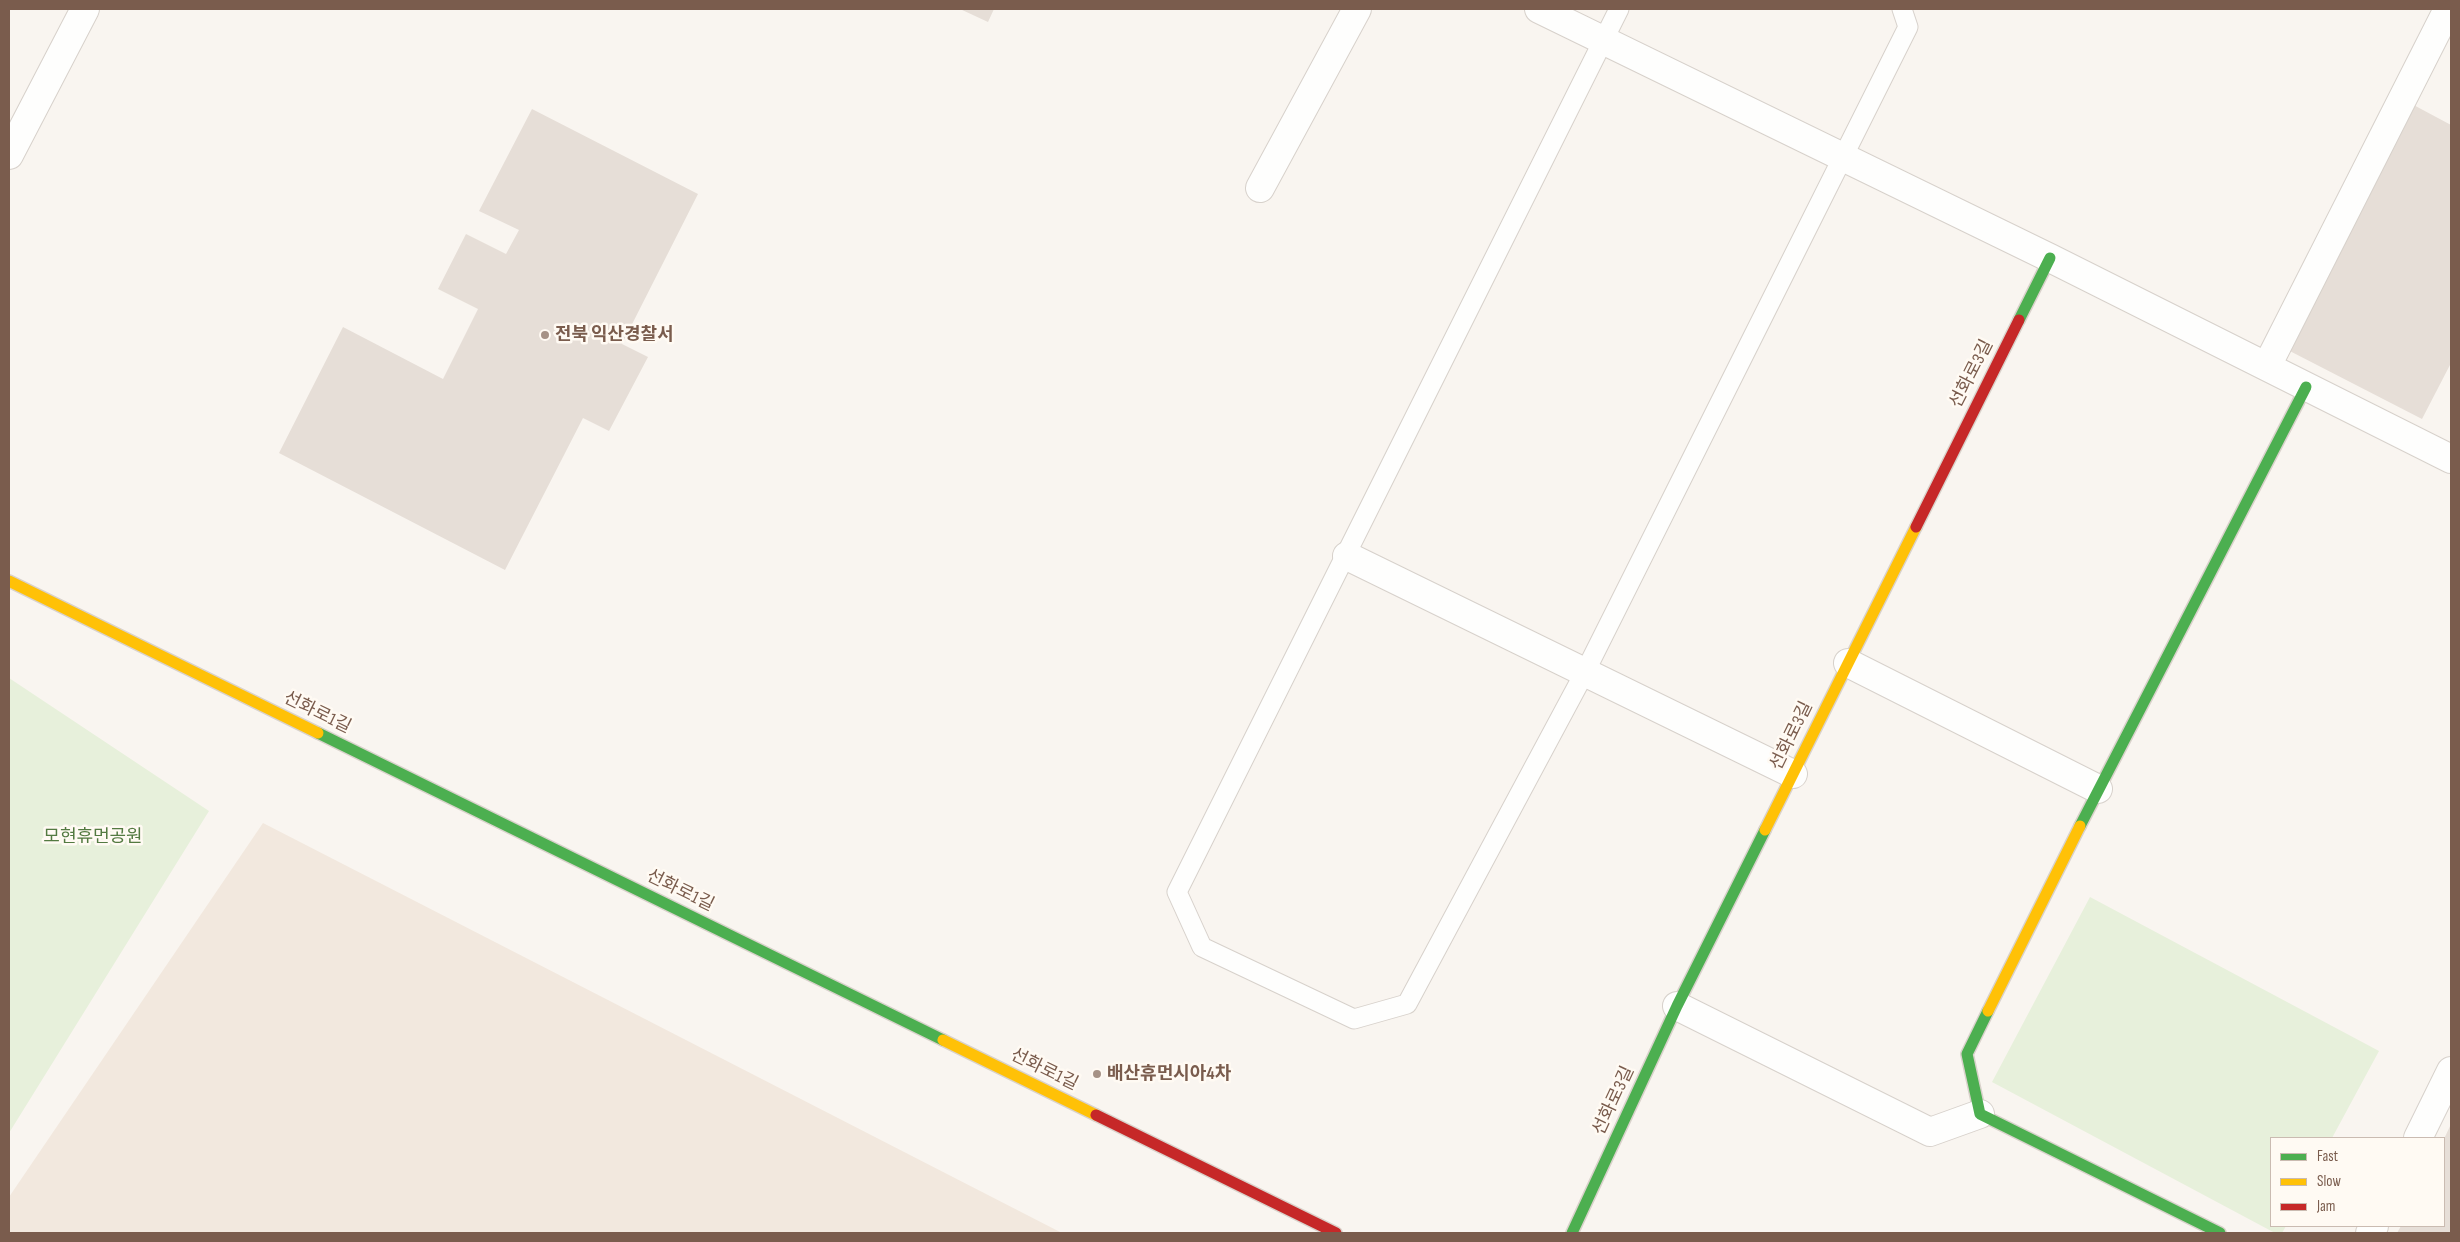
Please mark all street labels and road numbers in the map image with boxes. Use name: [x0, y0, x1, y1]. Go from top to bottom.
street label: 선화로3길: [1946, 336, 1998, 412]
street label: 선화로1길: [280, 687, 354, 739]
street label: 선화로3길: [1766, 698, 1818, 774]
street label: 선화로1길: [643, 865, 717, 917]
street label: 선화로1길: [1007, 1044, 1081, 1096]
street label: 선화로3길: [1589, 1063, 1639, 1139]

